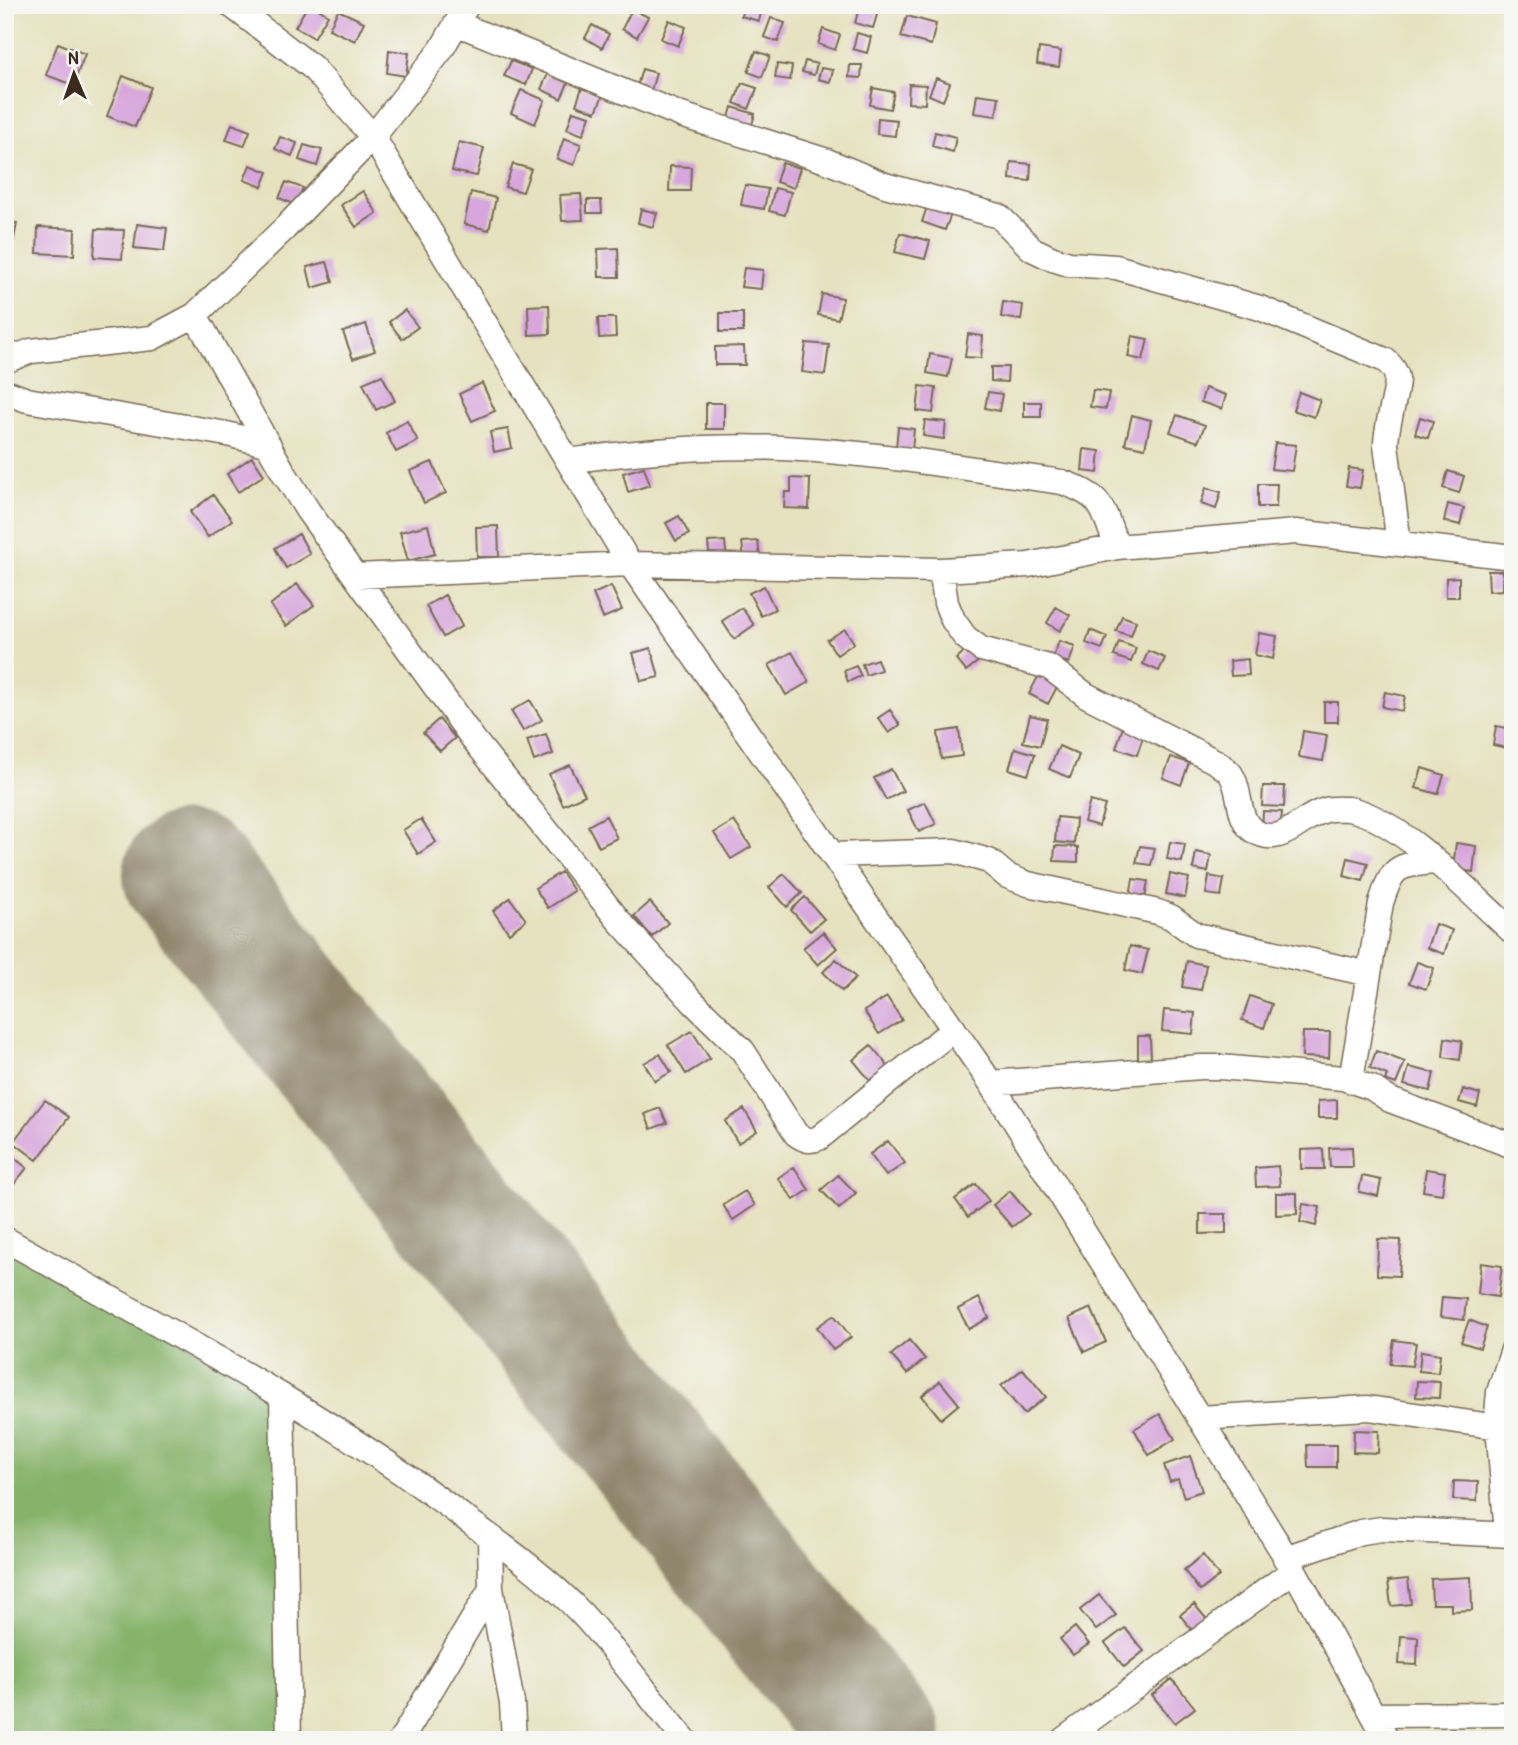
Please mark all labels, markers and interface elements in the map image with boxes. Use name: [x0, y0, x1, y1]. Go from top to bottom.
north arrow: [38, 38, 108, 108]
text: N: [68, 44, 79, 70]

